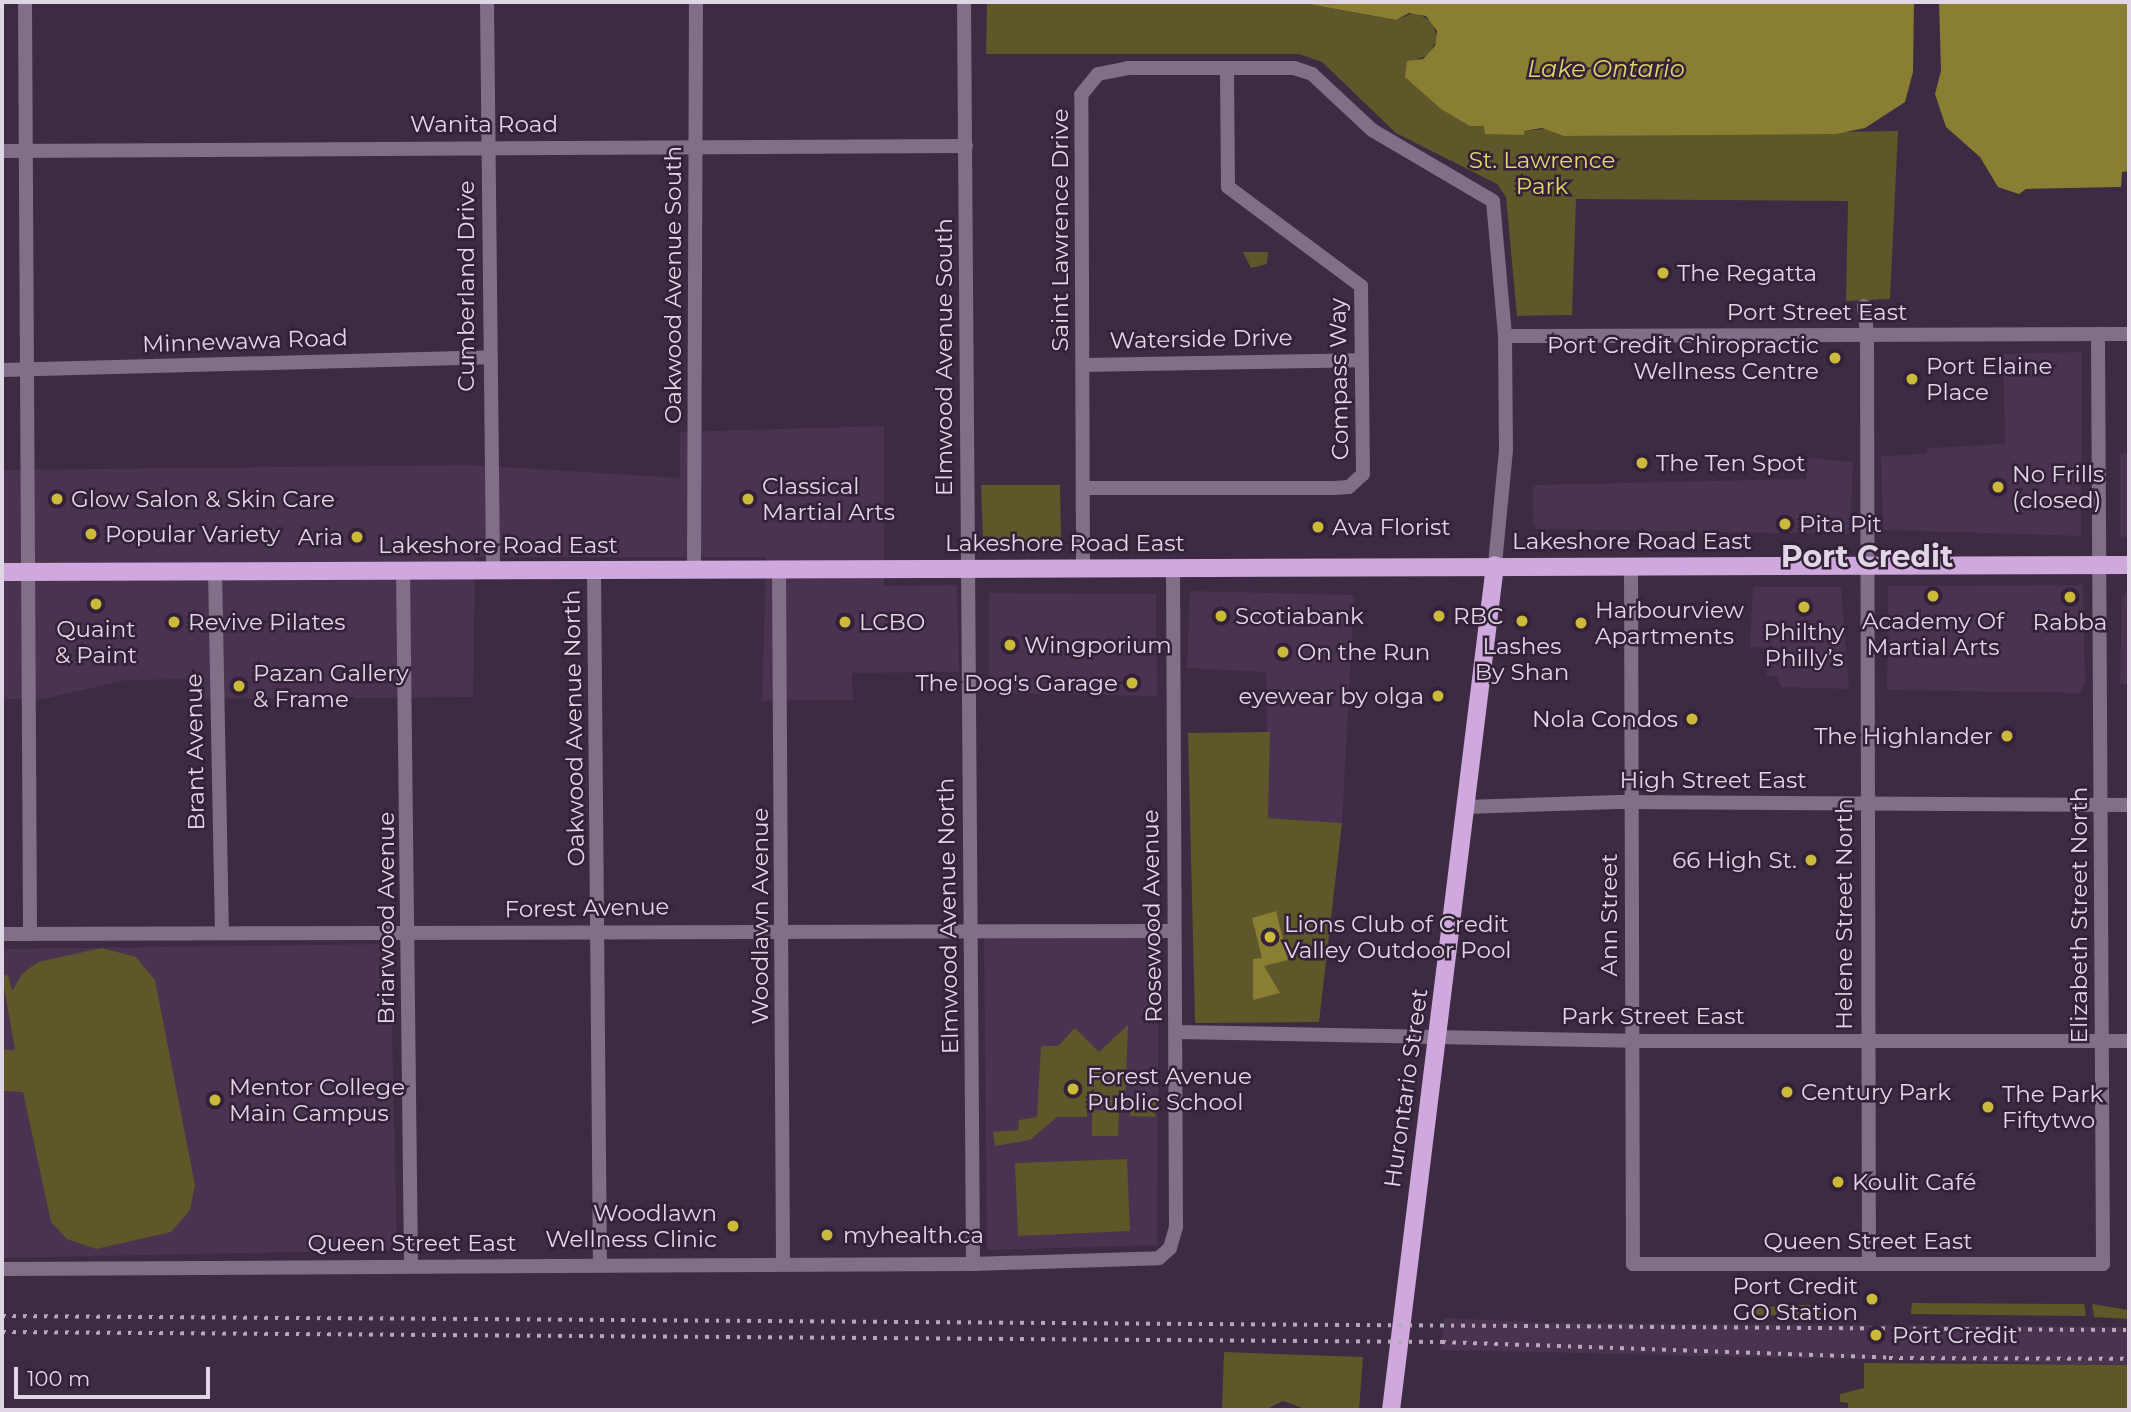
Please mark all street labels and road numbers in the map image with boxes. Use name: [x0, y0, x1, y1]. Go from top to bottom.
street label: Saint Lawrence Drive: [1046, 108, 1074, 352]
street label: Wanita Road: [410, 110, 558, 138]
street label: Oakwood Avenue South: [659, 146, 687, 424]
street label: Cumberland Drive: [452, 180, 480, 392]
street label: Elmwood Avenue South: [930, 218, 958, 496]
street label: Compass Way: [1324, 298, 1354, 460]
street label: Port Street East: [1727, 298, 1907, 326]
street label: Minnewawa Road: [142, 324, 348, 358]
street label: Waterside Drive: [1109, 324, 1293, 354]
street label: Lakeshore Road East: [1512, 527, 1752, 555]
street label: Lakeshore Road East: [945, 529, 1185, 557]
street label: Lakeshore Road East: [378, 531, 618, 559]
street label: Oakwood Avenue North: [558, 589, 590, 867]
street label: Brant Avenue: [180, 673, 210, 831]
street label: High Street East: [1619, 766, 1807, 794]
street label: Elmwood Avenue North: [932, 778, 964, 1054]
street label: Elizabeth Street North: [2065, 787, 2093, 1043]
street label: Helene Street North: [1830, 798, 1858, 1030]
street label: Woodlawn Avenue: [746, 808, 774, 1024]
street label: Rosewood Avenue: [1136, 809, 1168, 1023]
street label: Briarwood Avenue: [372, 812, 400, 1024]
street label: Ann Street: [1595, 853, 1623, 977]
street label: Forest Avenue: [504, 893, 670, 923]
street label: Hurontario Street: [1378, 987, 1434, 1189]
street label: Park Street East: [1561, 1002, 1745, 1030]
street label: Queen Street East: [1763, 1227, 1973, 1255]
street label: Queen Street East: [307, 1229, 517, 1257]

